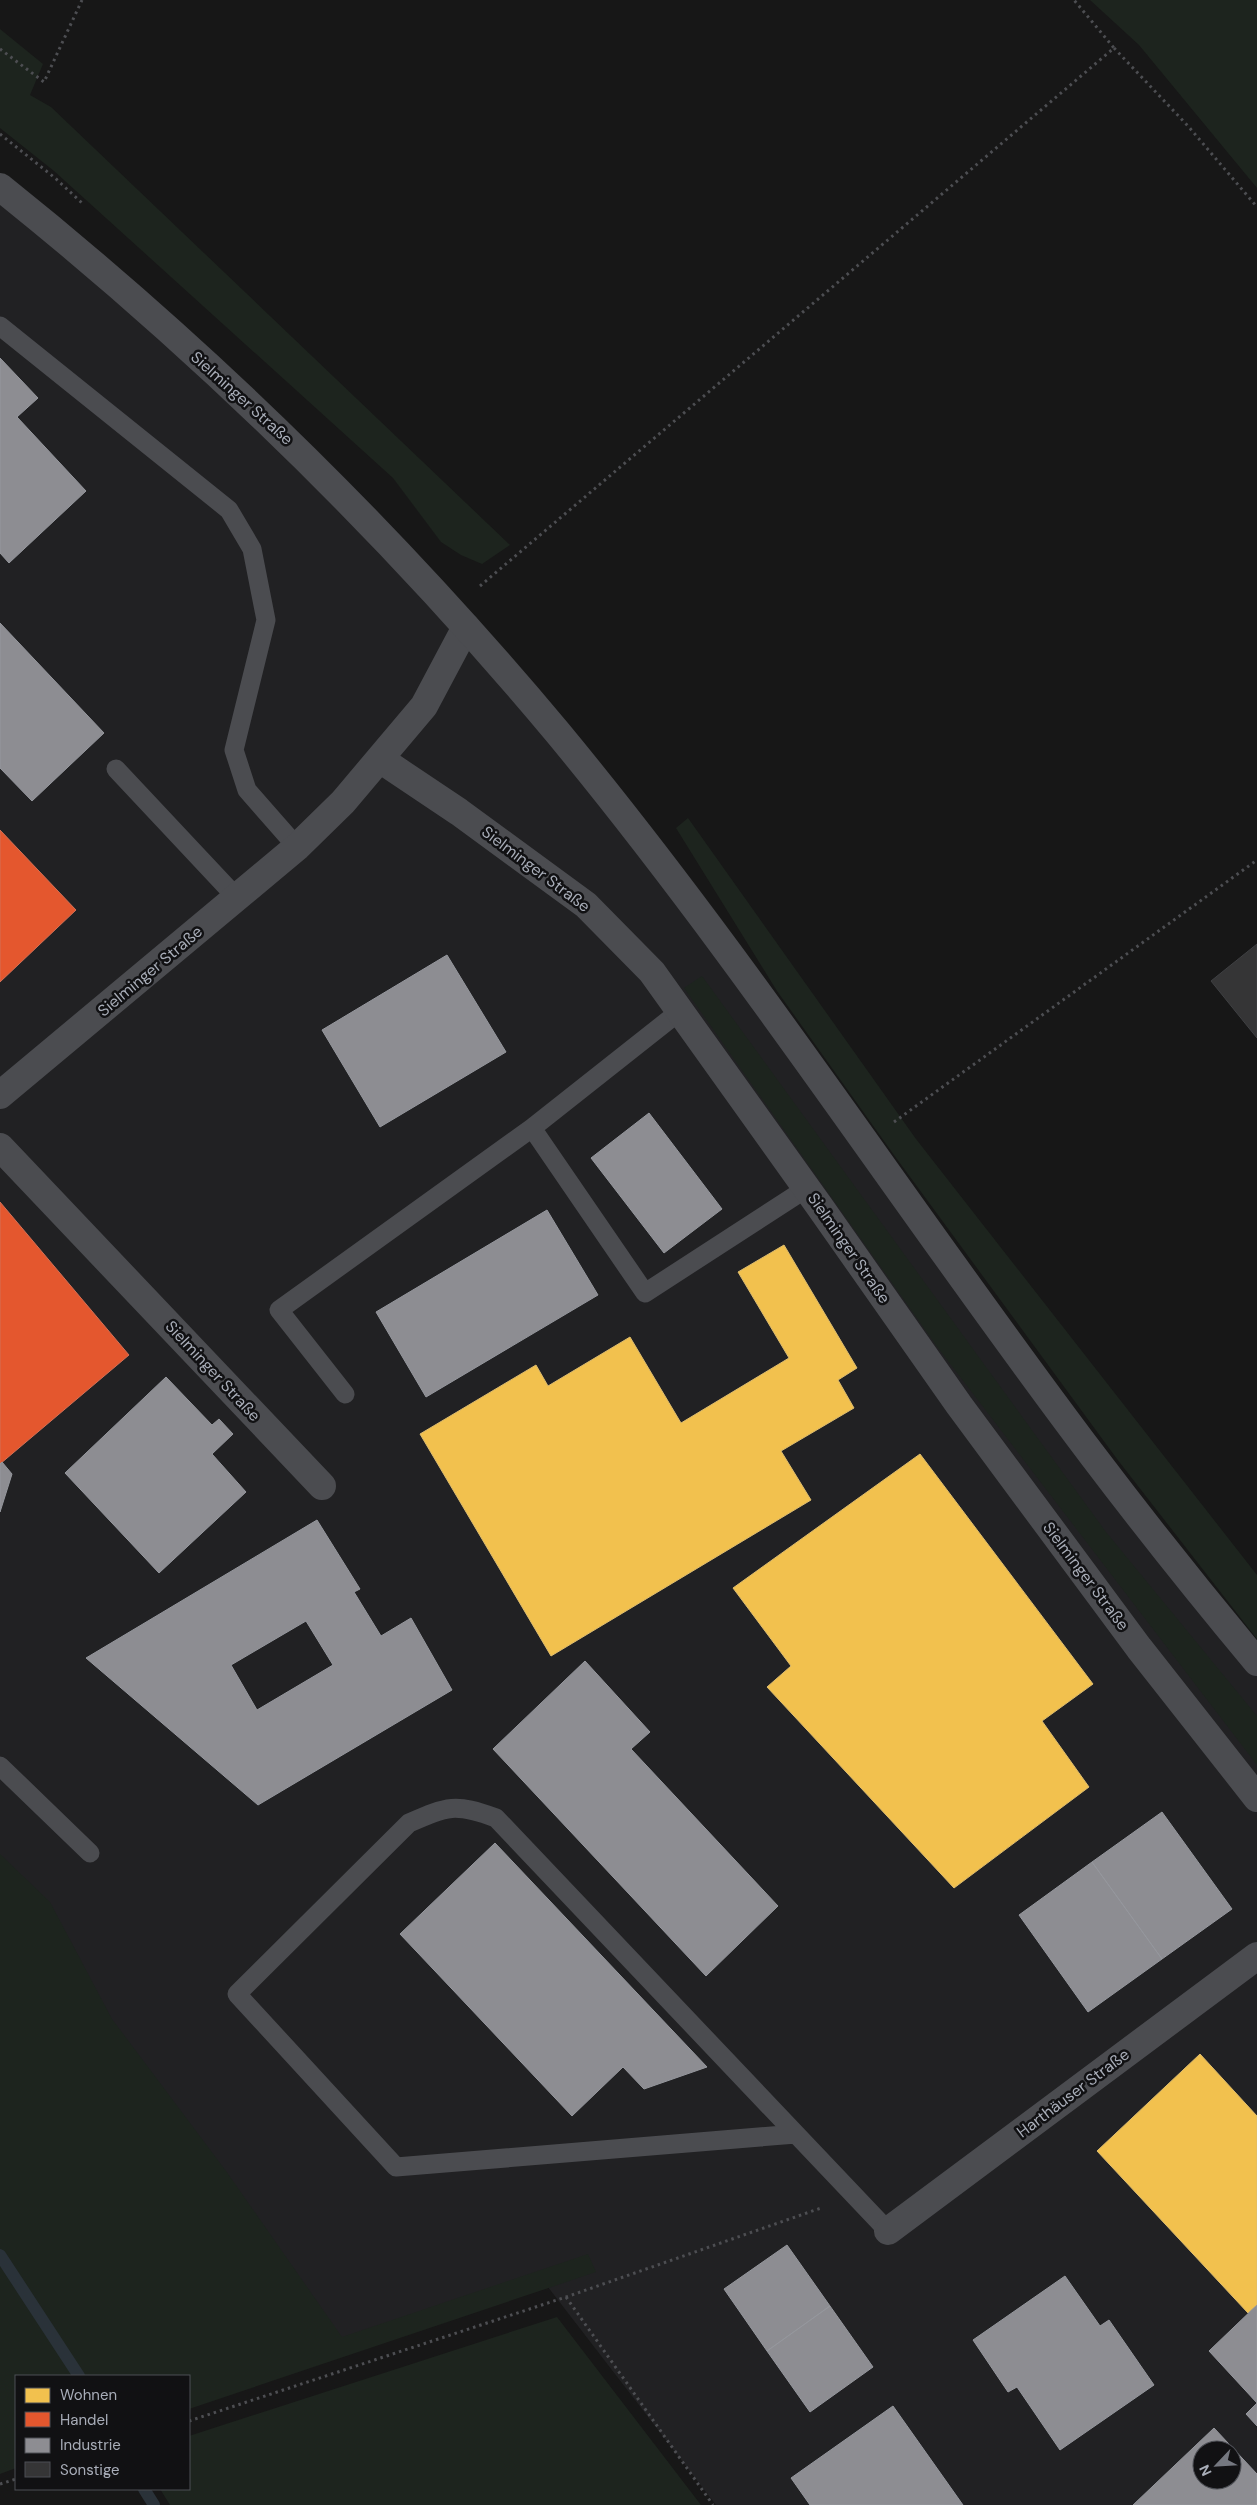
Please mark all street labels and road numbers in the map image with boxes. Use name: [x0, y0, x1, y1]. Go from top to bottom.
street label: Sielminger Straße: [186, 347, 298, 449]
street label: Sielminger Straße: [478, 821, 594, 917]
street label: Sielminger Straße: [93, 921, 207, 1021]
street label: Sielminger Straße: [803, 1189, 895, 1307]
street label: Sielminger Straße: [161, 1316, 265, 1426]
street label: Sielminger Straße: [1038, 1518, 1134, 1634]
street label: Harthäuser Straße: [1012, 2044, 1134, 2142]

